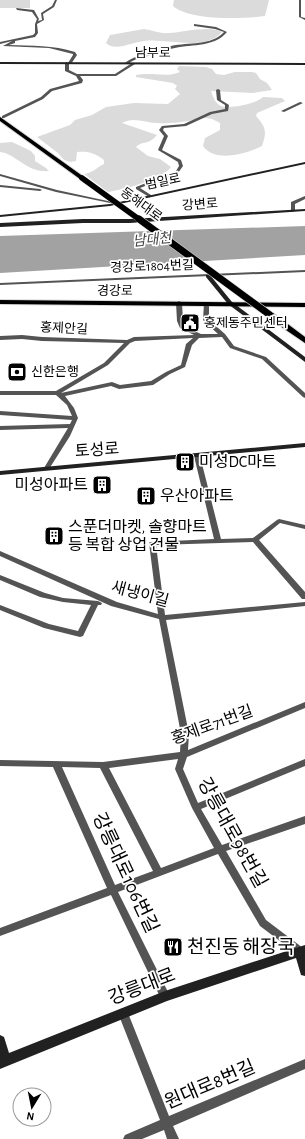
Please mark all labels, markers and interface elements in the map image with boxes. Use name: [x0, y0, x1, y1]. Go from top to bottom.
street label: 남부로: [135, 46, 171, 60]
street label: 범일로: [144, 171, 182, 192]
street label: 동해대로: [118, 185, 165, 224]
street label: 강변로: [182, 196, 218, 213]
water label: 남대천: [132, 230, 173, 249]
street label: 경강로1804번길: [110, 258, 194, 275]
street label: 경강로: [97, 284, 133, 298]
public building icon: 홍제동주민센터: [179, 312, 201, 334]
place label: 홍제동주민센터: [204, 316, 288, 330]
street label: 홍제안길: [40, 320, 88, 337]
bank icon: 신한은행: [6, 361, 28, 383]
place label: 신한은행: [31, 365, 79, 379]
street label: 토성로: [74, 440, 120, 460]
building icon: 미성DC마트: [174, 451, 196, 473]
place label: 미성DC마트: [199, 454, 277, 470]
building icon: 미성아파트: [91, 474, 113, 496]
place label: 미성아파트: [14, 477, 88, 493]
building icon: 우산아파트: [135, 485, 157, 507]
place label: 우산아파트: [160, 488, 234, 504]
place label: 스푼더마켓, 솔향마트 등 복합 상업 건물: [68, 519, 207, 553]
building icon: 스푼더마켓, 솔향마트 등 복합 상업 건물: [43, 525, 65, 547]
street label: 새냉이길: [109, 579, 171, 609]
street label: 홍제로71번길: [169, 703, 255, 747]
street label: 강릉대로98번길: [194, 774, 271, 891]
street label: 강릉대로106번길: [89, 809, 162, 936]
restaurant icon: 천진동 해장국: [162, 936, 184, 958]
place label: 천진동 해장국: [187, 937, 295, 957]
street label: 강릉대로: [106, 965, 178, 1008]
street label: 원대로8번길: [162, 1056, 258, 1113]
north arrow: [12, 1087, 52, 1127]
text: N: [26, 1110, 35, 1122]

